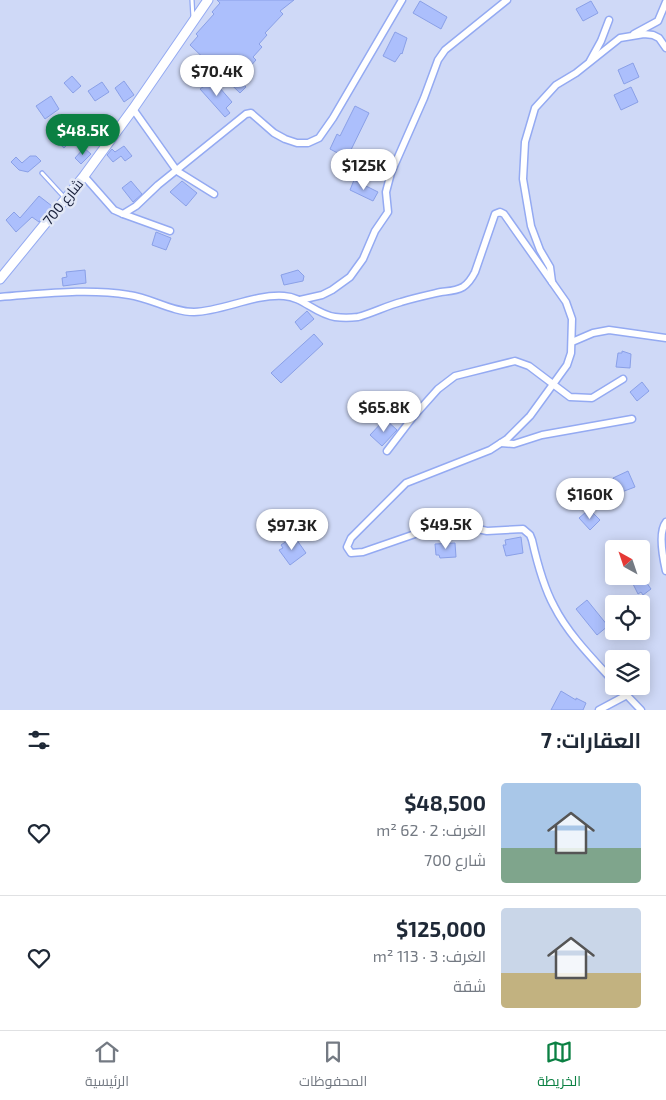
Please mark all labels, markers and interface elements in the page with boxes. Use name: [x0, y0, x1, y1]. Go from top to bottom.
pin: $70.4K: [176, 54, 258, 97]
text: $70.4K: [191, 61, 243, 80]
pin: $48.5K: [42, 114, 124, 156]
text: $48.5K: [57, 120, 109, 139]
pin: $125K: [329, 148, 399, 191]
text: $125K: [342, 155, 386, 174]
street label: شارع 700: [39, 175, 87, 229]
pin: $65.8K: [343, 390, 425, 433]
text: $65.8K: [358, 397, 410, 416]
pin: $160K: [555, 478, 625, 520]
text: $160K: [567, 484, 613, 503]
pin: $97.3K: [251, 508, 333, 551]
pin: $49.5K: [405, 508, 487, 550]
text: $49.5K: [420, 514, 472, 533]
text: $97.3K: [267, 515, 317, 534]
north arrow: [605, 540, 650, 585]
map controls: [605, 540, 650, 695]
button: locate: [605, 595, 650, 640]
button: layers: [605, 650, 650, 695]
icon: filters: [25, 726, 53, 754]
text: العقارات: 7: [541, 727, 641, 752]
text: $48,500: [404, 790, 486, 815]
icon: home: [541, 803, 601, 863]
icon: heart: [25, 819, 53, 847]
text: الغرف: 2 · 62 m²: [376, 820, 486, 839]
text: شارع 700: [424, 850, 486, 869]
text: $125,000: [396, 916, 486, 941]
icon: home: [541, 928, 601, 988]
icon: heart: [25, 944, 53, 972]
text: الغرف: 3 · 113 m²: [373, 946, 486, 965]
text: شقة: [453, 976, 486, 995]
tab: الرئيسية: [85, 1038, 129, 1094]
tab: المحفوظات: [299, 1038, 367, 1094]
tab: الخريطة: [537, 1038, 581, 1094]

